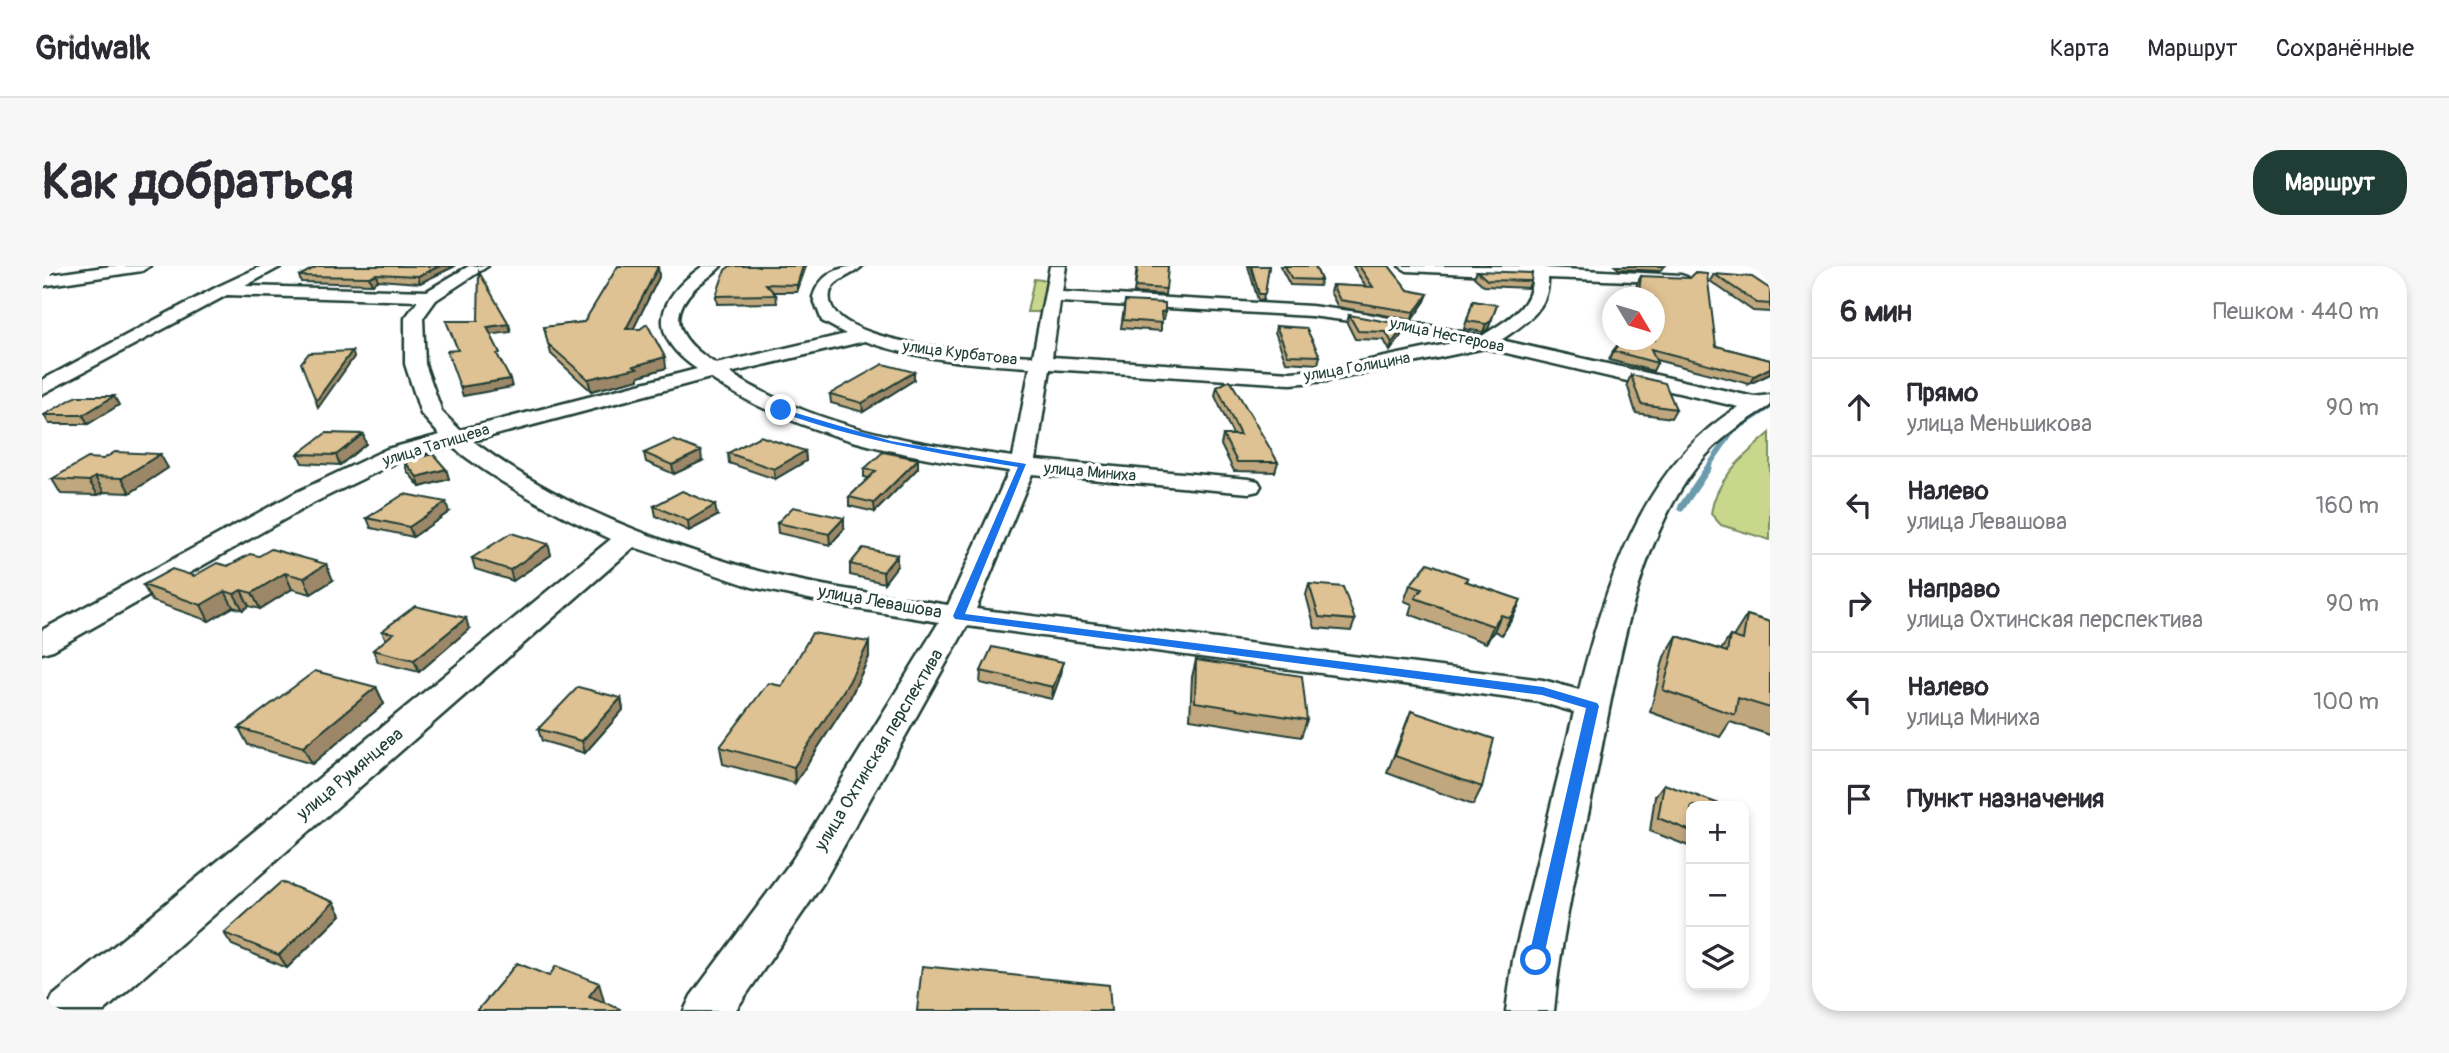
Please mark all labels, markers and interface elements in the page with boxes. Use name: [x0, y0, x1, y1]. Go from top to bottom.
text: Gridwalk: [35, 28, 150, 69]
text: Карта: [2050, 34, 2109, 63]
text: Маршрут: [2147, 34, 2238, 63]
text: Сохранённые: [2276, 34, 2414, 63]
button: Маршрут: [2253, 150, 2407, 215]
text: Как добраться: [42, 152, 354, 213]
north arrow: [1602, 287, 1665, 350]
text: 6 мин: [1840, 293, 1912, 330]
text: Пешком · 440 m: [2213, 297, 2379, 326]
street label: улица Нестерова: [1387, 313, 1506, 357]
street label: улица Курбатова: [900, 336, 1019, 370]
street label: улица Голицина: [1301, 348, 1412, 386]
text: Прямо: [1907, 377, 1978, 409]
icon: ahead: [1840, 388, 1878, 426]
text: 90 m: [2326, 393, 2379, 422]
route end: [765, 394, 796, 425]
text: улица Меньшикова: [1907, 409, 2092, 438]
street label: улица Татищева: [379, 419, 492, 471]
street label: улица Миниха: [1042, 458, 1137, 486]
text: Налево: [1907, 475, 1989, 507]
icon: left: [1840, 486, 1878, 524]
text: 160 m: [2315, 491, 2379, 520]
text: улица Левашова: [1907, 507, 2067, 536]
text: Направо: [1907, 573, 2000, 605]
street label: улица Левашова: [815, 580, 944, 624]
icon: right: [1840, 584, 1878, 622]
text: 90 m: [2326, 589, 2379, 618]
text: улица Охтинская перспектива: [1907, 605, 2203, 634]
street label: улица Охтинская перспектива: [809, 645, 948, 856]
text: Налево: [1907, 671, 1989, 703]
icon: left: [1840, 682, 1878, 720]
text: 100 m: [2313, 687, 2379, 716]
text: улица Миниха: [1907, 703, 2040, 732]
street label: улица Румянцева: [291, 723, 408, 826]
icon: arrive: [1840, 780, 1878, 818]
text: Пункт назначения: [1907, 783, 2104, 815]
map controls: [1686, 801, 1749, 990]
button: +: [1686, 801, 1749, 864]
button: −: [1686, 864, 1749, 927]
button: layers: [1686, 927, 1749, 990]
route start: [1520, 944, 1551, 975]

